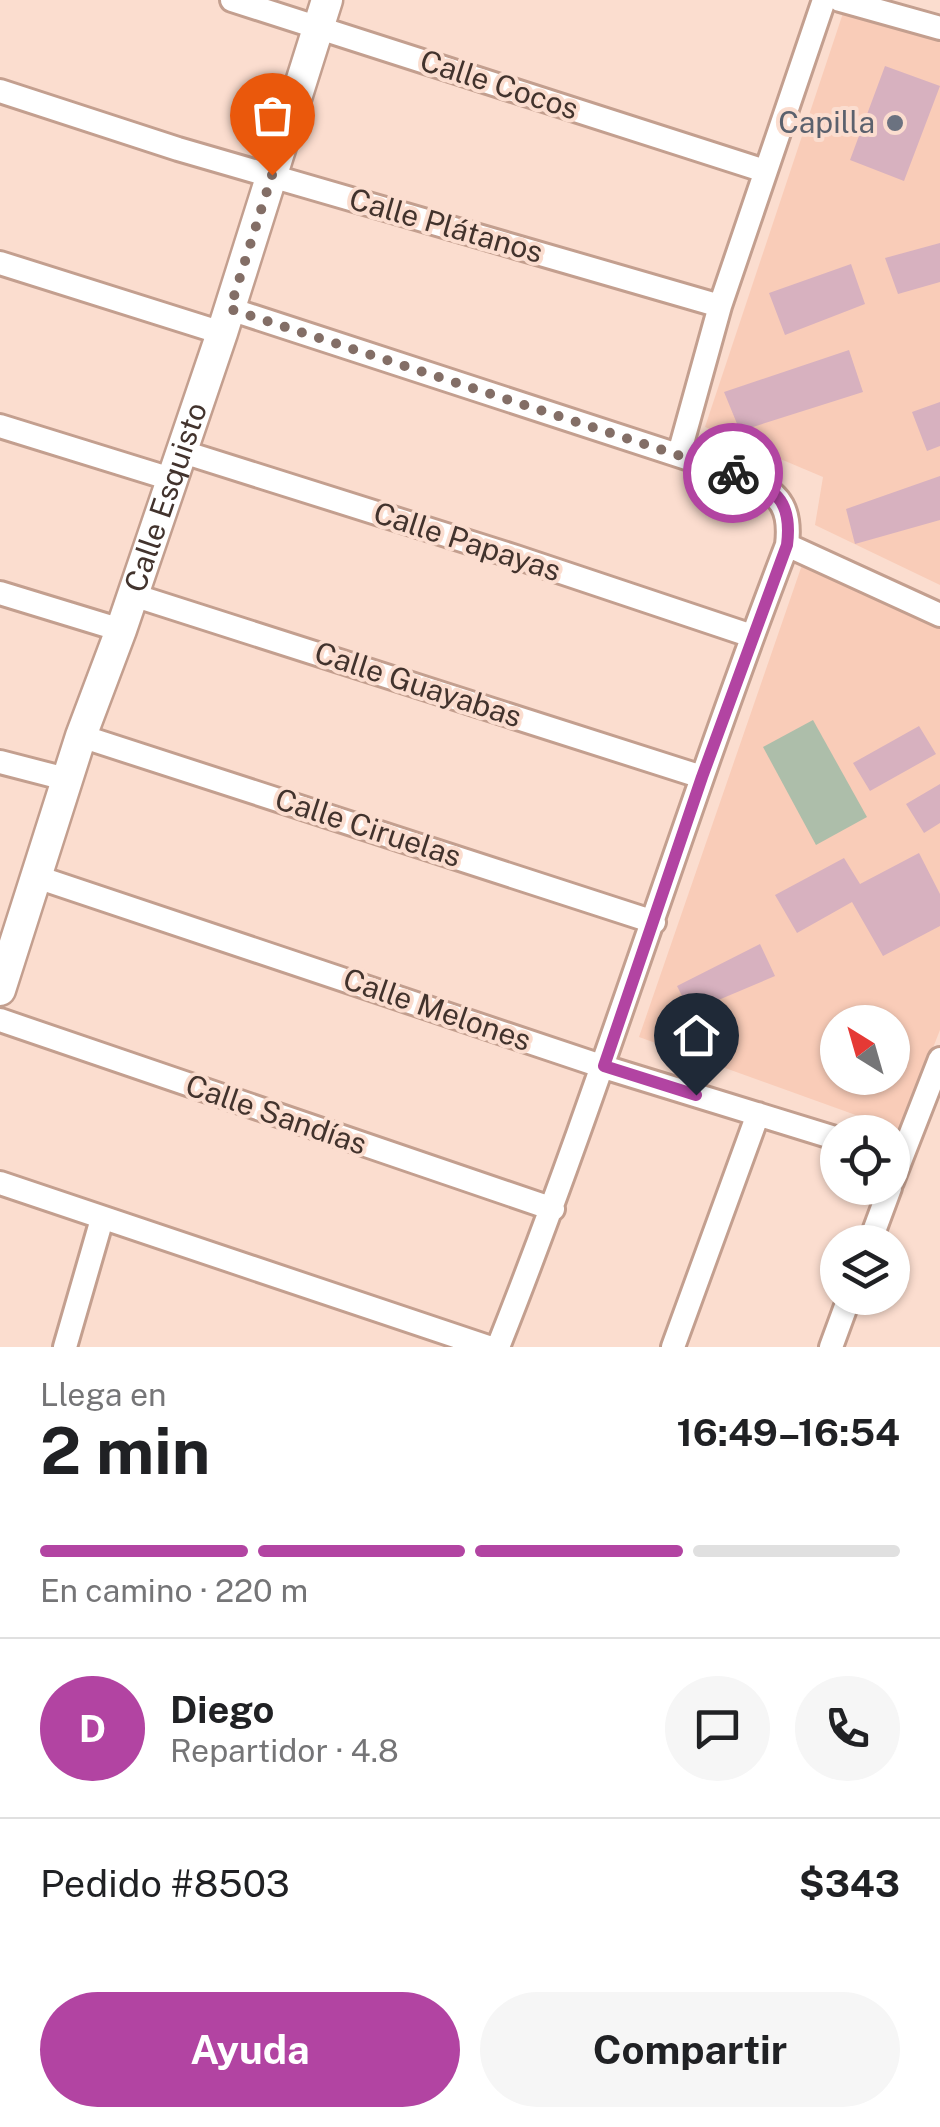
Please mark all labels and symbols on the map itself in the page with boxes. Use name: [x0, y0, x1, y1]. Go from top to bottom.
street label: Calle Cocos: [416, 42, 583, 126]
pin: [230, 73, 315, 176]
place label: Capilla: [778, 104, 875, 140]
marker: Capilla: [884, 112, 906, 134]
street label: Calle Plátanos: [345, 180, 547, 270]
street label: Calle Esquisto: [116, 398, 214, 596]
courier: [683, 423, 783, 523]
street label: Calle Papayas: [369, 494, 565, 588]
street label: Calle Guayabas: [310, 634, 526, 734]
street label: Calle Ciruelas: [271, 780, 466, 874]
street label: Calle Melones: [339, 960, 536, 1058]
pin: [654, 993, 739, 1096]
north arrow: [820, 1005, 910, 1095]
street label: Calle Sandías: [181, 1066, 372, 1162]

